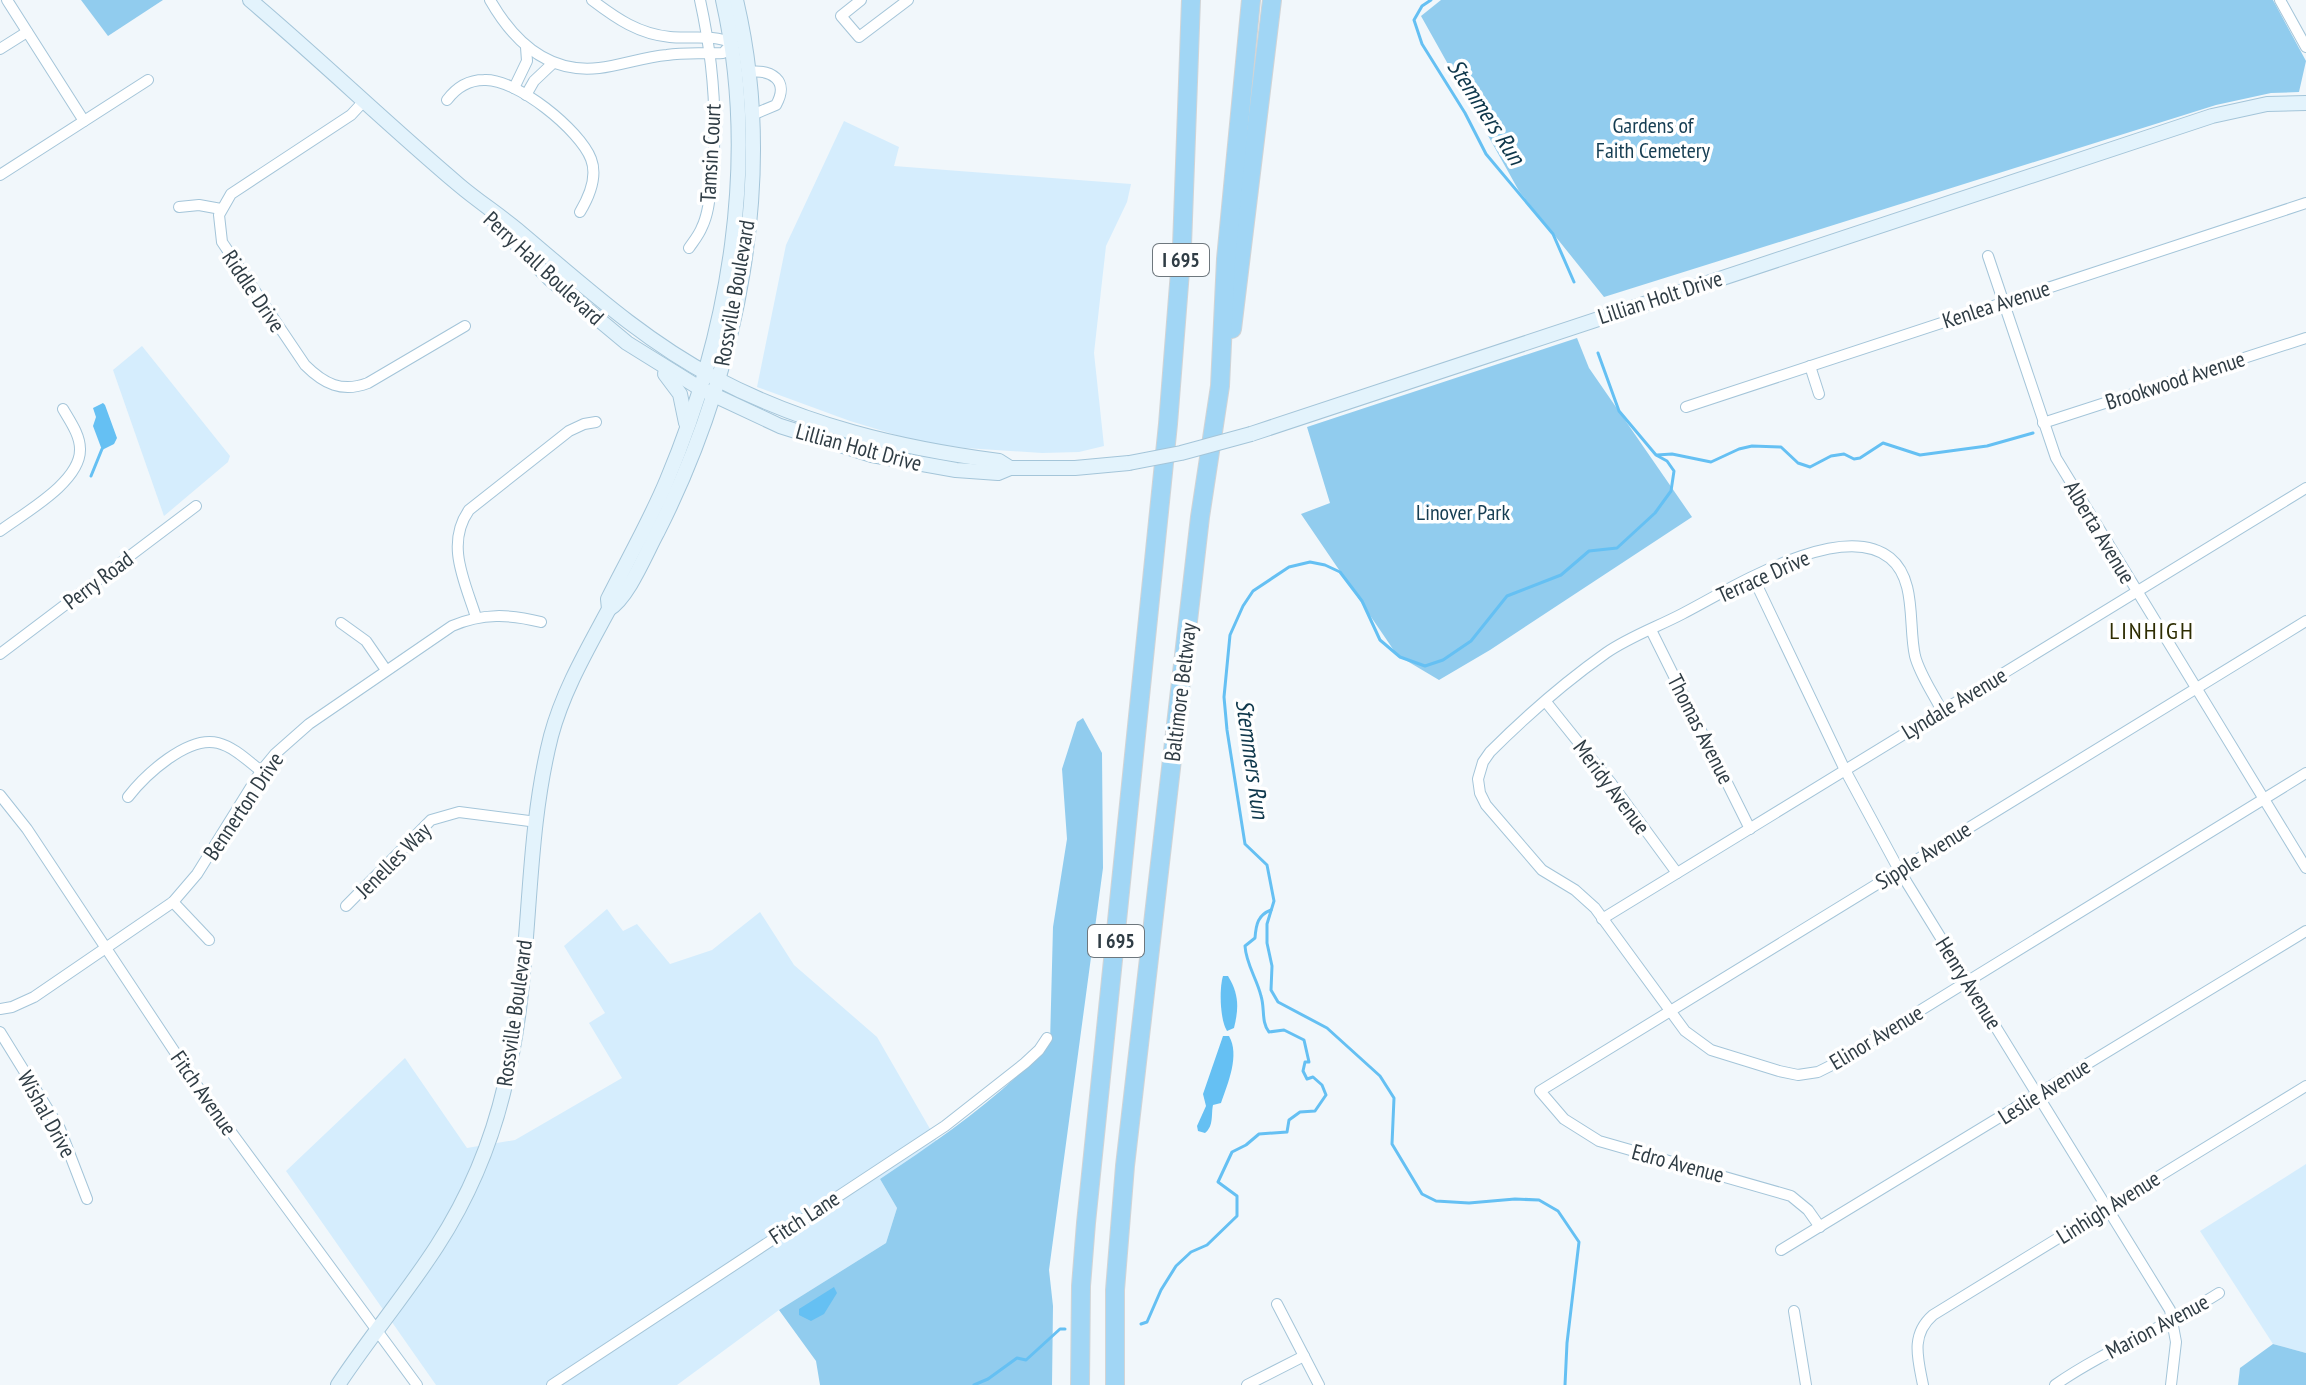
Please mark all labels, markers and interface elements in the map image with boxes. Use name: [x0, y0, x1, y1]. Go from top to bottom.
water label: Stemmers Run: [1441, 53, 1533, 172]
street label: Tamsin Court: [693, 103, 727, 203]
park label: Gardens of Faith Cemetery: [1596, 111, 1711, 164]
street label: Perry Hall Boulevard: [478, 205, 610, 331]
street label: Rossville Boulevard: [707, 218, 761, 368]
road number: I 695: [1153, 244, 1209, 276]
street label: Riddle Drive: [216, 245, 292, 337]
street label: Lillian Holt Drive: [1594, 264, 1726, 330]
street label: Kenlea Avenue: [1939, 273, 2053, 335]
street label: Brookwood Avenue: [2102, 344, 2248, 416]
street label: Lillian Holt Drive: [793, 417, 925, 477]
street label: Alberta Avenue: [2058, 475, 2142, 589]
park label: Linover Park: [1416, 498, 1510, 526]
street label: Terrace Drive: [1712, 543, 1814, 609]
street label: Perry Road: [58, 545, 138, 615]
district label: LINHIGH: [2109, 615, 2195, 646]
street label: Baltimore Beltway: [1158, 620, 1202, 763]
street label: Lyndale Avenue: [1896, 661, 2012, 745]
street label: Thomas Avenue: [1661, 669, 1741, 789]
water label: Stemmers Run: [1229, 697, 1276, 822]
street label: Meridy Avenue: [1567, 734, 1657, 840]
street label: Bennerton Drive: [197, 747, 289, 865]
street label: Sipple Avenue: [1870, 815, 1976, 895]
street label: Jenelles Way: [349, 816, 437, 904]
road number: I 695: [1088, 925, 1144, 957]
street label: Henry Avenue: [1930, 932, 2008, 1034]
street label: Rossville Boulevard: [490, 938, 538, 1088]
street label: Elinor Avenue: [1824, 998, 1928, 1076]
street label: Fitch Avenue: [165, 1045, 243, 1141]
street label: Leslie Avenue: [1993, 1052, 2095, 1130]
street label: Wishal Drive: [12, 1066, 82, 1162]
street label: Edro Avenue: [1629, 1137, 1727, 1189]
street label: Linhigh Avenue: [2051, 1164, 2165, 1250]
street label: Fitch Lane: [764, 1184, 844, 1250]
street label: Marion Avenue: [2101, 1287, 2213, 1365]

